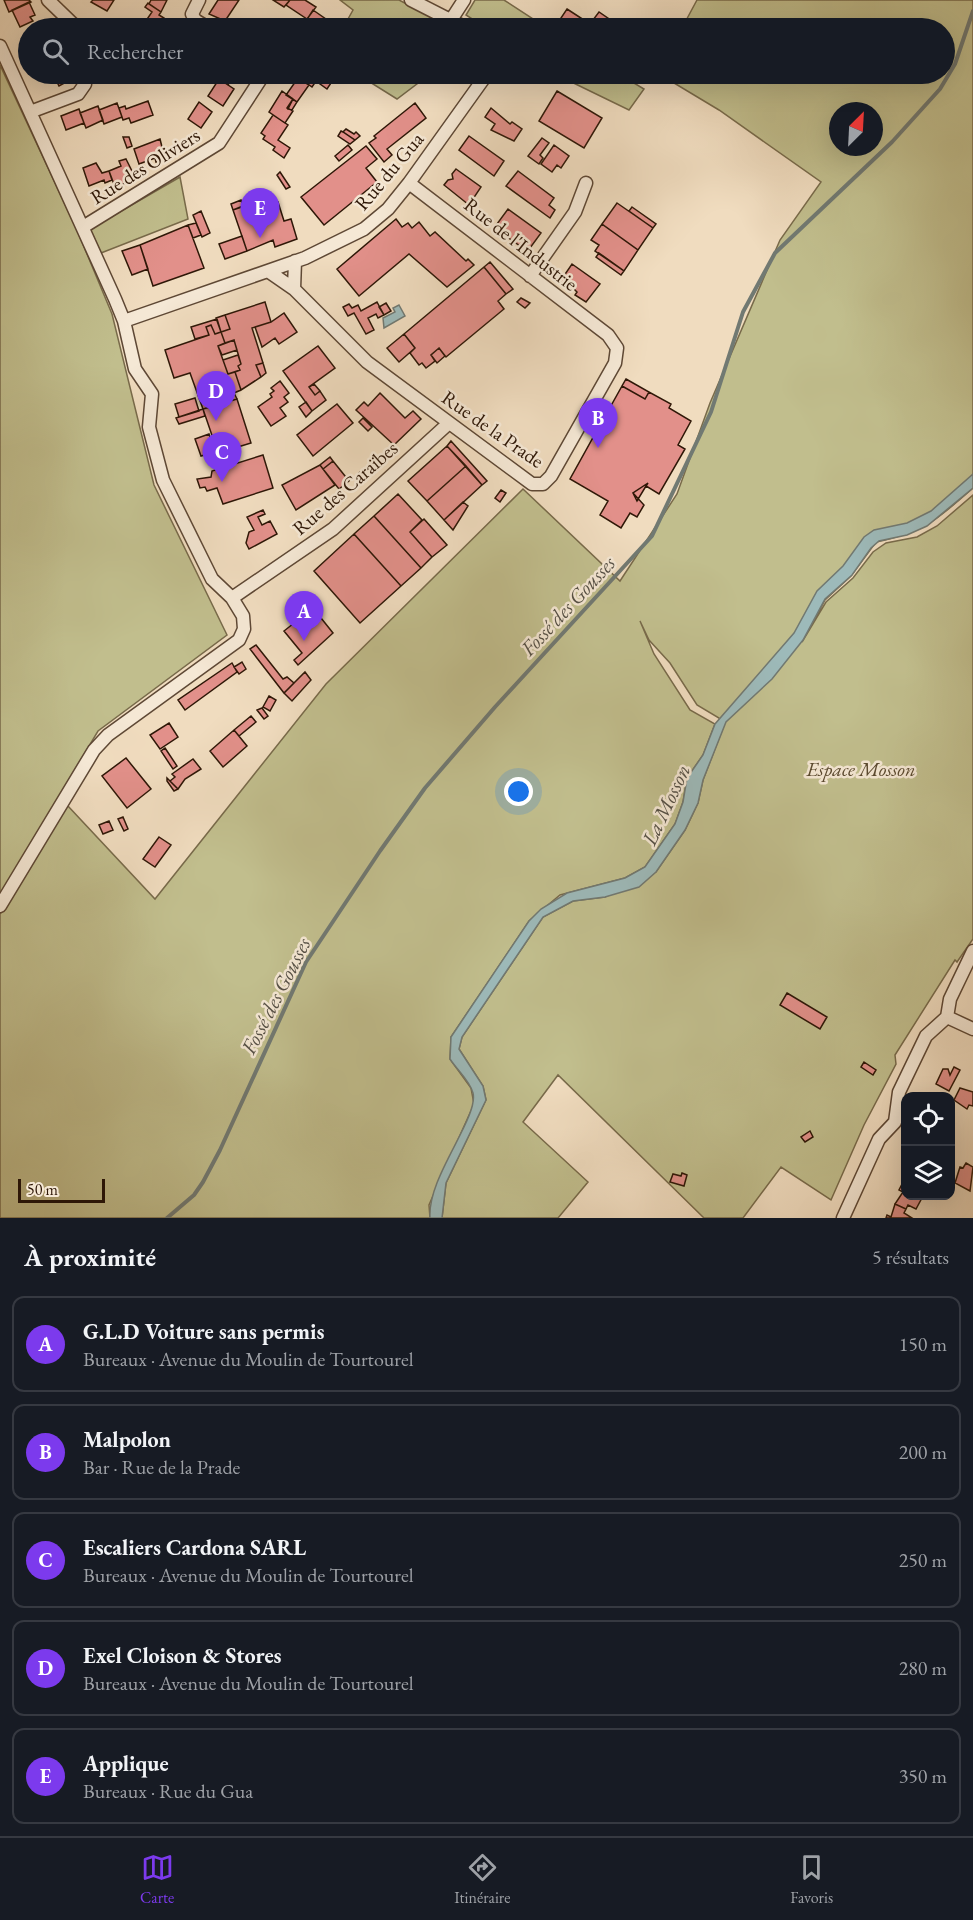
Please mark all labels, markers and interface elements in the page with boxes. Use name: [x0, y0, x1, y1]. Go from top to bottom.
search box: [18, 18, 955, 84]
icon: search: [39, 35, 72, 68]
text: Rechercher: [87, 37, 183, 66]
north arrow: [829, 102, 883, 156]
street label: Rue des Oliviers: [85, 122, 205, 210]
street label: Rue du Gua: [349, 126, 429, 216]
pin: E: [240, 188, 280, 238]
street label: Rue de l'Industrie: [459, 191, 583, 297]
pin: D: [196, 372, 236, 421]
street label: Rue de la Prade: [437, 384, 549, 474]
pin: B: [578, 398, 618, 448]
pin: C: [202, 432, 242, 482]
street label: Rue des Caraïbes: [287, 435, 403, 541]
water label: Fossé des Gousses: [514, 550, 621, 662]
pin: A: [284, 592, 324, 641]
park label: Espace Mosson: [805, 756, 916, 782]
water label: La Mosson: [635, 760, 696, 850]
your location: [504, 777, 533, 806]
water label: Fossé des Gousses: [234, 933, 317, 1059]
map controls: [901, 1092, 955, 1200]
button: locate: [901, 1092, 955, 1146]
button: layers: [901, 1146, 955, 1200]
scale bar: [18, 1176, 105, 1204]
text: 50 m: [27, 1179, 58, 1200]
text: À proximité: [24, 1240, 156, 1274]
text: 5 résultats: [872, 1244, 949, 1270]
text: G.L.D Voiture sans permis: [83, 1317, 324, 1346]
text: A: [38, 1331, 53, 1357]
text: 150 m: [899, 1331, 947, 1357]
text: Bureaux · Avenue du Moulin de Tourtourel: [83, 1346, 414, 1372]
text: Malpolon: [83, 1425, 171, 1454]
text: B: [39, 1439, 52, 1465]
text: 200 m: [899, 1439, 947, 1465]
text: Bar · Rue de la Prade: [83, 1454, 240, 1480]
text: Escaliers Cardona SARL: [83, 1533, 306, 1562]
text: C: [38, 1547, 53, 1573]
text: 250 m: [899, 1547, 947, 1573]
text: Bureaux · Avenue du Moulin de Tourtourel: [83, 1562, 414, 1588]
text: Exel Cloison & Stores: [83, 1641, 282, 1670]
text: D: [38, 1655, 53, 1681]
text: 280 m: [899, 1655, 947, 1681]
text: Bureaux · Avenue du Moulin de Tourtourel: [83, 1670, 414, 1696]
text: Applique: [83, 1749, 169, 1778]
text: E: [40, 1763, 51, 1789]
text: 350 m: [899, 1763, 947, 1789]
text: Bureaux · Rue du Gua: [83, 1778, 253, 1804]
tab: Carte: [140, 1851, 174, 1908]
tab: Itinéraire: [454, 1851, 510, 1908]
tab: Favoris: [790, 1851, 833, 1908]

